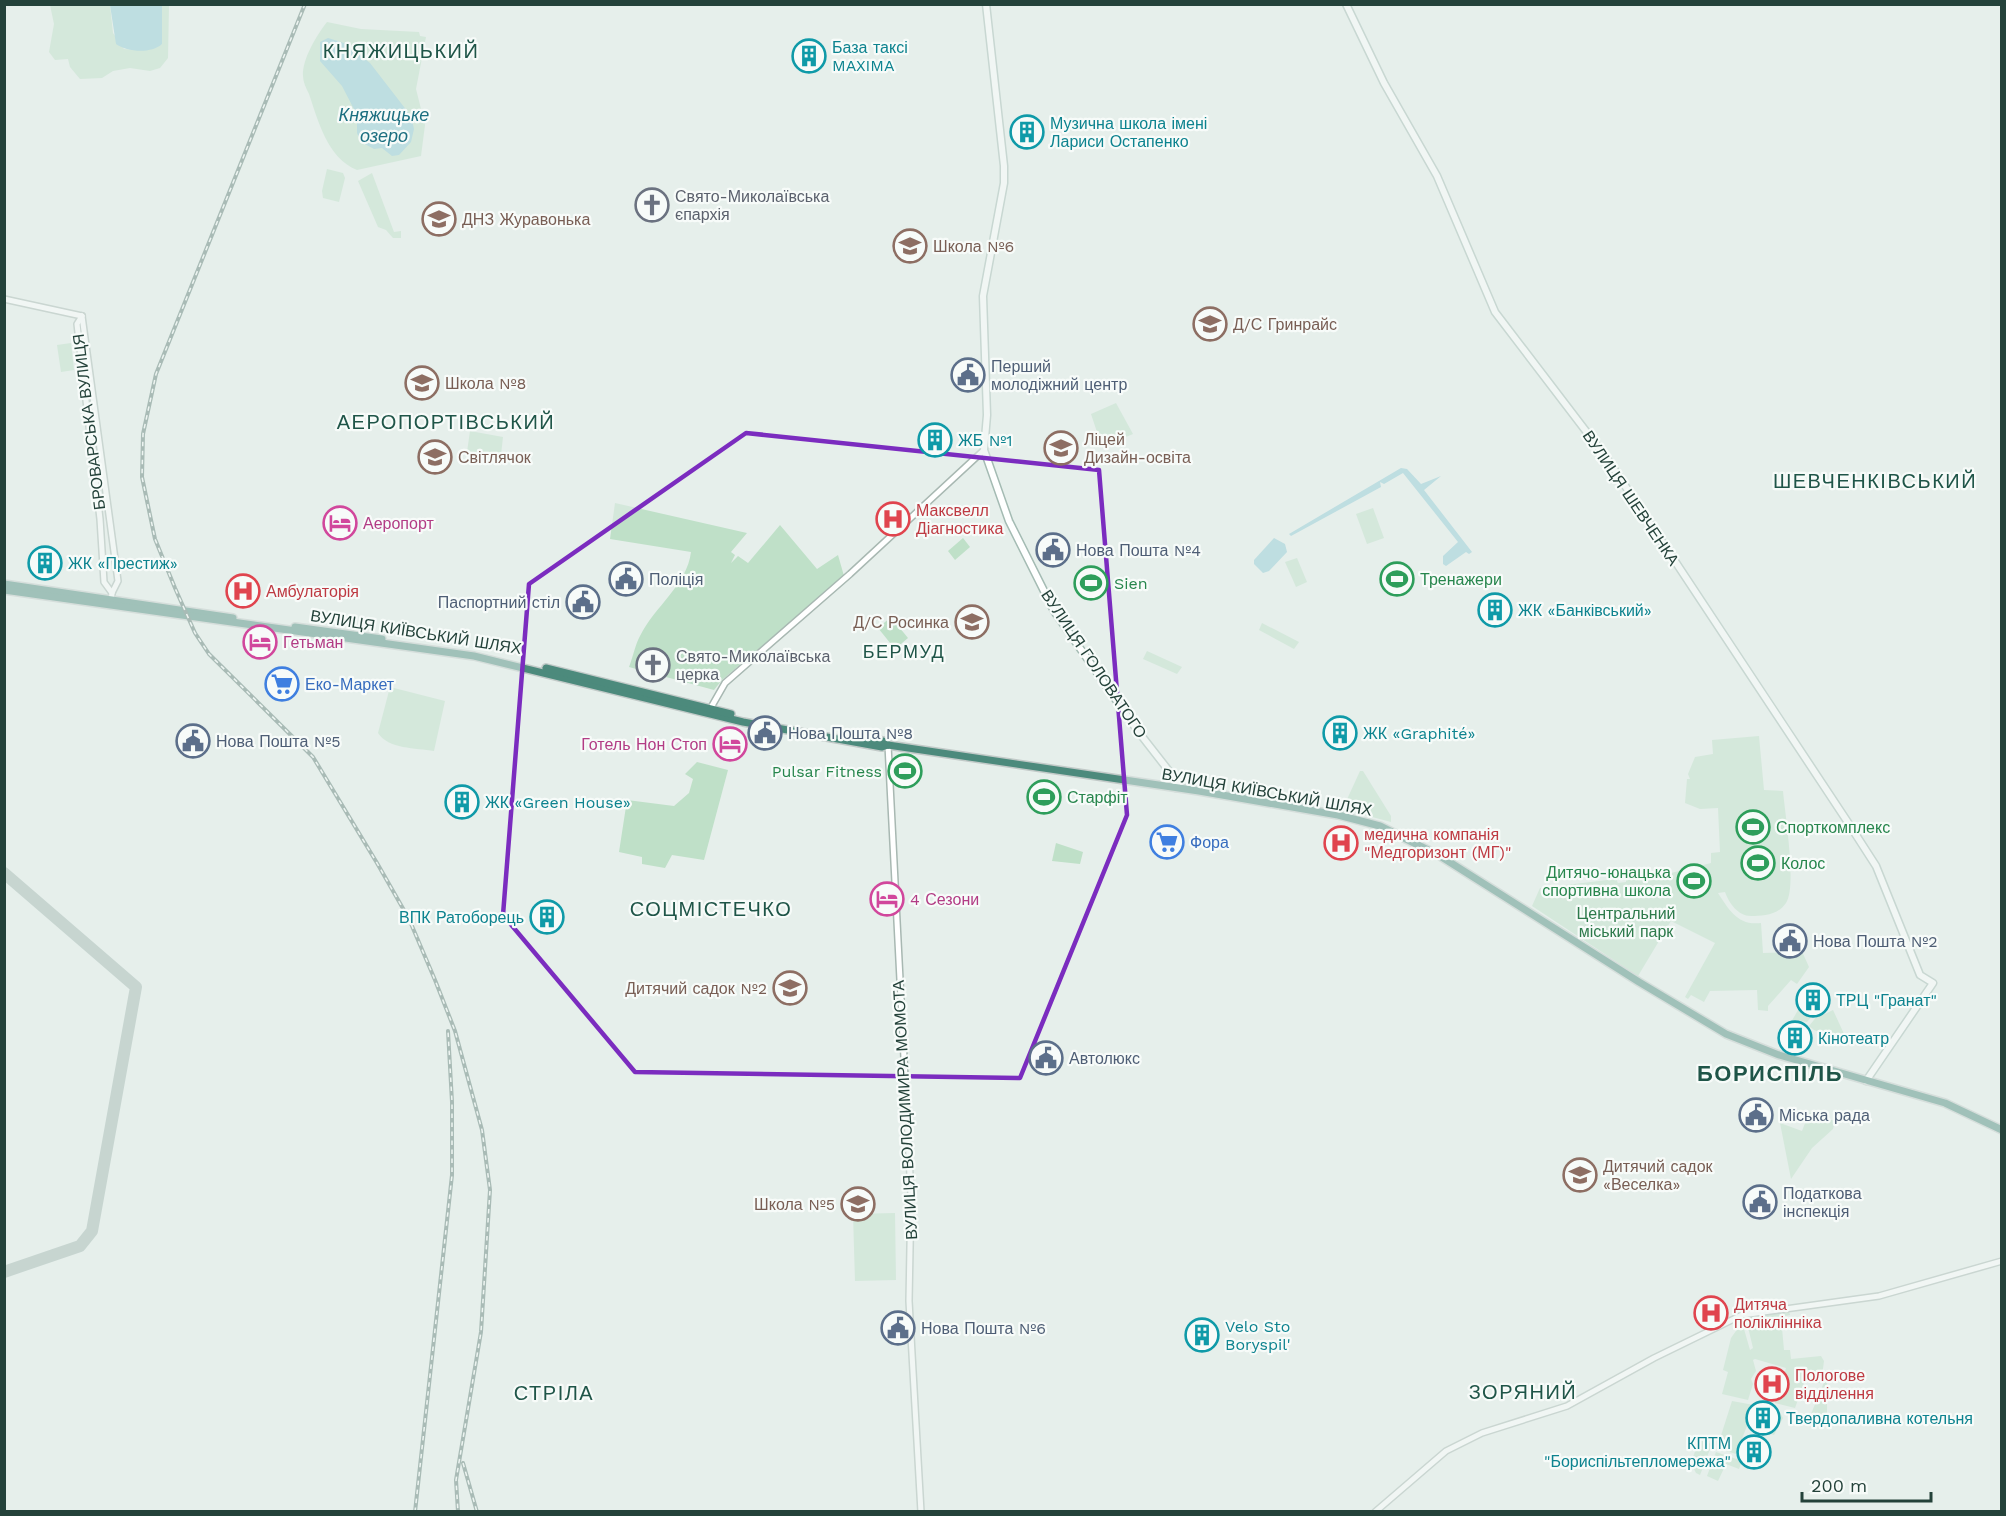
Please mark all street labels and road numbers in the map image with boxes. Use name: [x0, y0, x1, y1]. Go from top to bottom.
street label: БРОВАРСЬКА ВУЛИЦЯ: [69, 333, 109, 511]
street label: ВУЛИЦЯ ШЕВЧЕНКА: [1579, 427, 1683, 569]
street label: ВУЛИЦЯ ГОЛОВАТОГО: [1037, 586, 1151, 742]
street label: ВУЛИЦЯ КИЇВСЬКИЙ ШЛЯХ: [309, 606, 523, 658]
street label: ВУЛИЦЯ КИЇВСЬКИЙ ШЛЯХ: [1160, 764, 1374, 820]
street label: ВУЛИЦЯ ВОЛОДИМИРА МОМОТА: [889, 979, 921, 1240]

